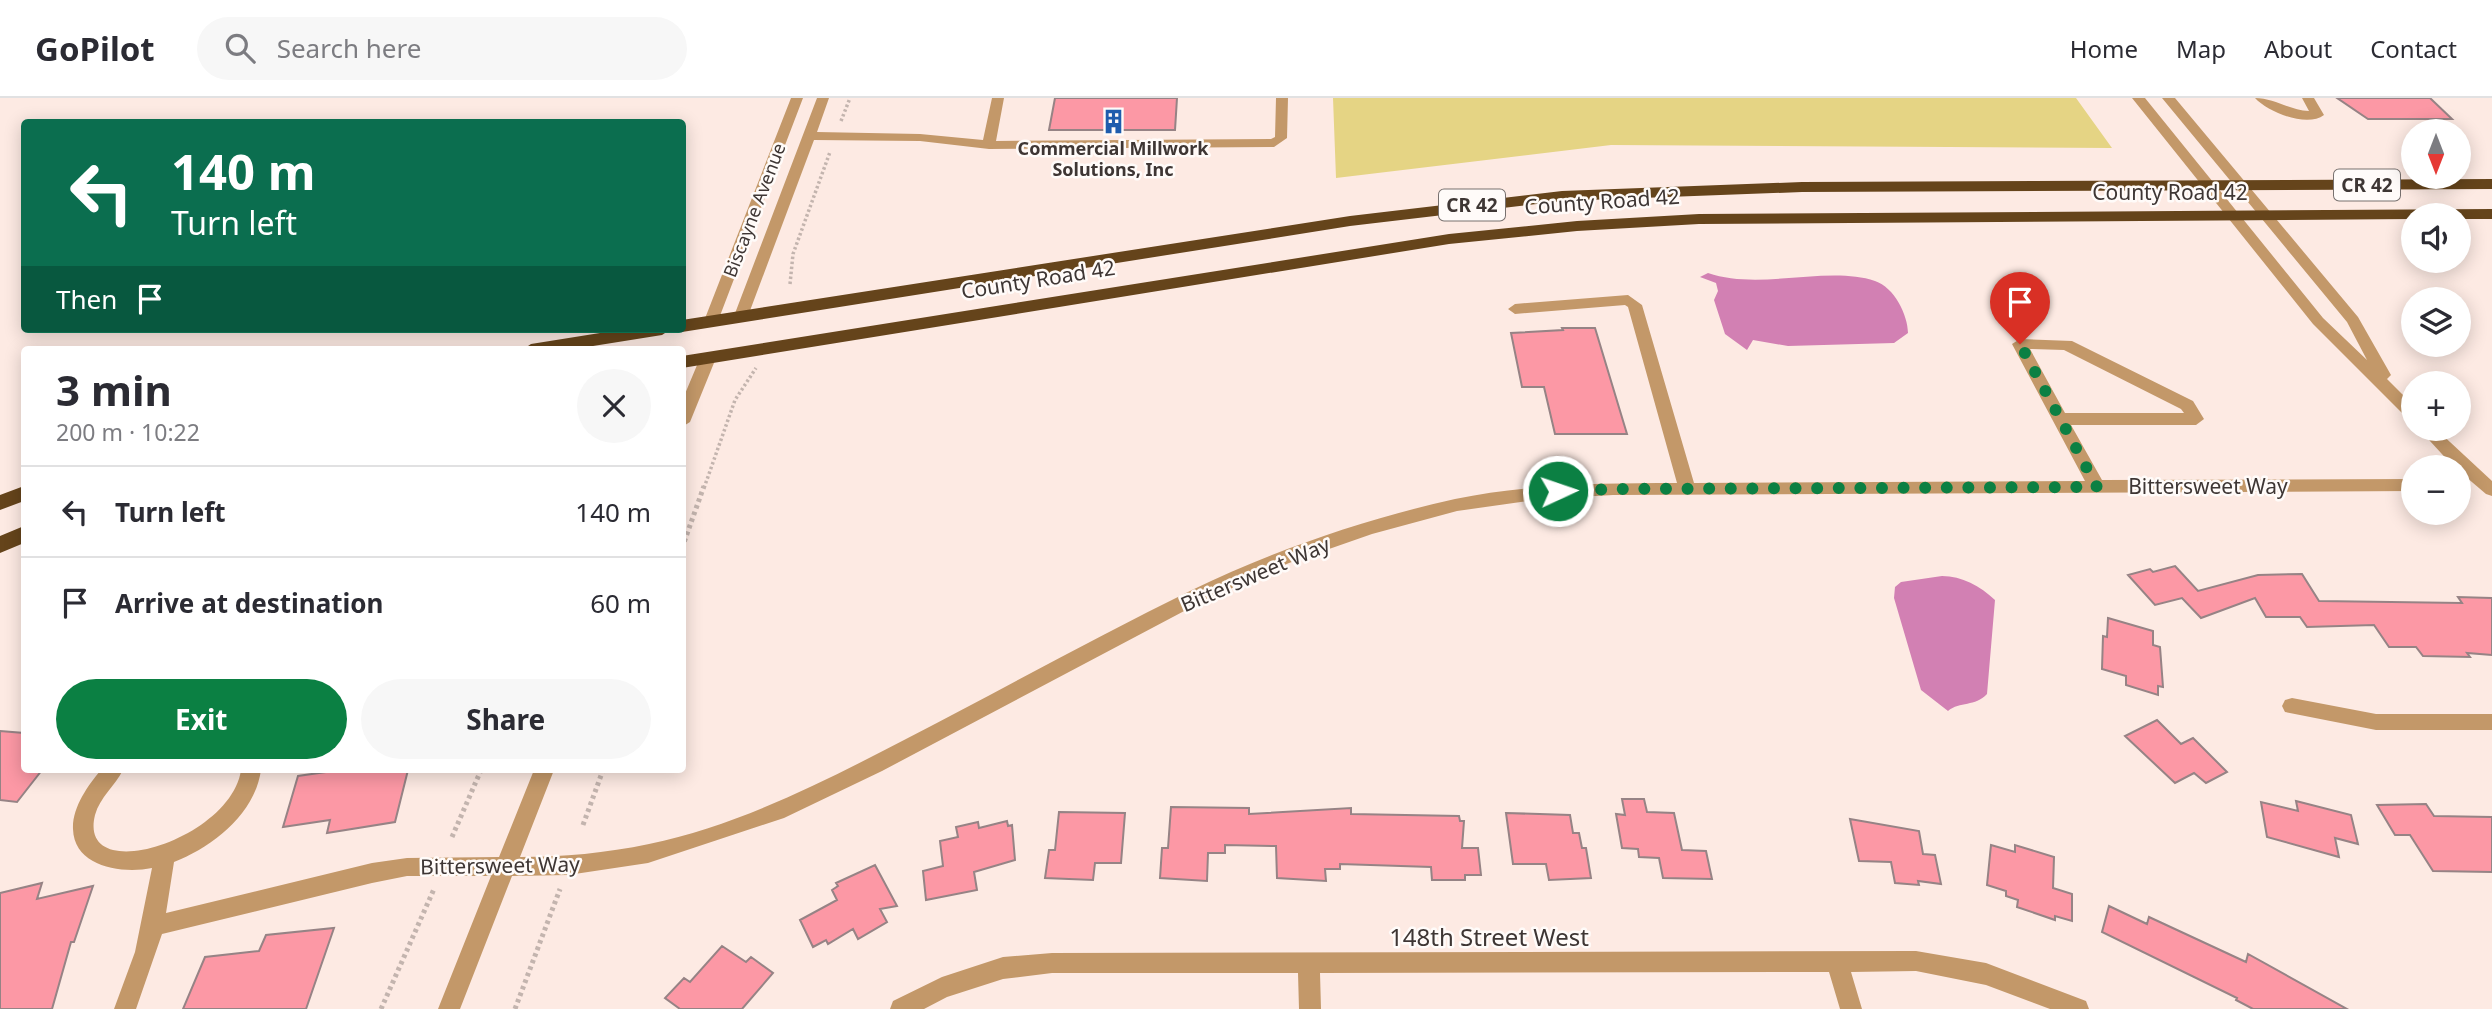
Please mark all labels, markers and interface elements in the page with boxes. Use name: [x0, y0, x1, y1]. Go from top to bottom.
search box: [197, 17, 687, 80]
text: GoPilot: [35, 26, 155, 71]
icon: search: [221, 29, 259, 67]
text: Search here: [277, 30, 421, 66]
text: Home: [2070, 32, 2138, 65]
text: Map: [2176, 32, 2226, 65]
text: About: [2264, 32, 2332, 65]
text: Contact: [2370, 32, 2457, 65]
building icon: Commercial Millwork Solutions, Inc: [1099, 107, 1127, 135]
north arrow: [2401, 119, 2471, 189]
map controls: [2401, 119, 2471, 525]
place label: Commercial Millwork Solutions, Inc: [1018, 136, 1209, 181]
text: 140 m: [171, 138, 316, 204]
street label: Biscayne Avenue: [717, 139, 791, 281]
icon: left: [56, 147, 147, 238]
road number: CR 42: [2334, 170, 2400, 200]
street label: County Road 42: [2092, 178, 2248, 206]
street label: County Road 42: [1523, 182, 1681, 220]
road number: CR 42: [1439, 190, 1505, 220]
text: Turn left: [171, 201, 297, 244]
button: sound: [2401, 203, 2471, 273]
street label: County Road 42: [959, 253, 1117, 305]
pin: [1990, 272, 2050, 344]
icon: arrive: [131, 280, 169, 318]
text: Then: [56, 281, 117, 317]
icon: arrive: [2001, 283, 2039, 321]
button: layers: [2401, 287, 2471, 357]
text: 3 min: [56, 361, 172, 418]
button: close: [577, 369, 651, 443]
button: +: [2401, 371, 2471, 441]
text: 200 m · 10:22: [56, 416, 200, 448]
position arrow: [1521, 454, 1595, 528]
button: −: [2401, 455, 2471, 525]
street label: Bittersweet Way: [2128, 472, 2288, 500]
icon: left: [56, 493, 94, 531]
text: Turn left: [115, 494, 226, 530]
text: 140 m: [575, 494, 651, 530]
street label: Bittersweet Way: [1176, 530, 1334, 618]
icon: arrive: [56, 584, 94, 622]
text: Arrive at destination: [115, 585, 384, 621]
text: 60 m: [590, 585, 651, 621]
button: Exit: [56, 679, 347, 759]
button: Share: [361, 679, 651, 759]
street label: Bittersweet Way: [420, 850, 580, 880]
street label: 148th Street West: [1389, 920, 1589, 953]

